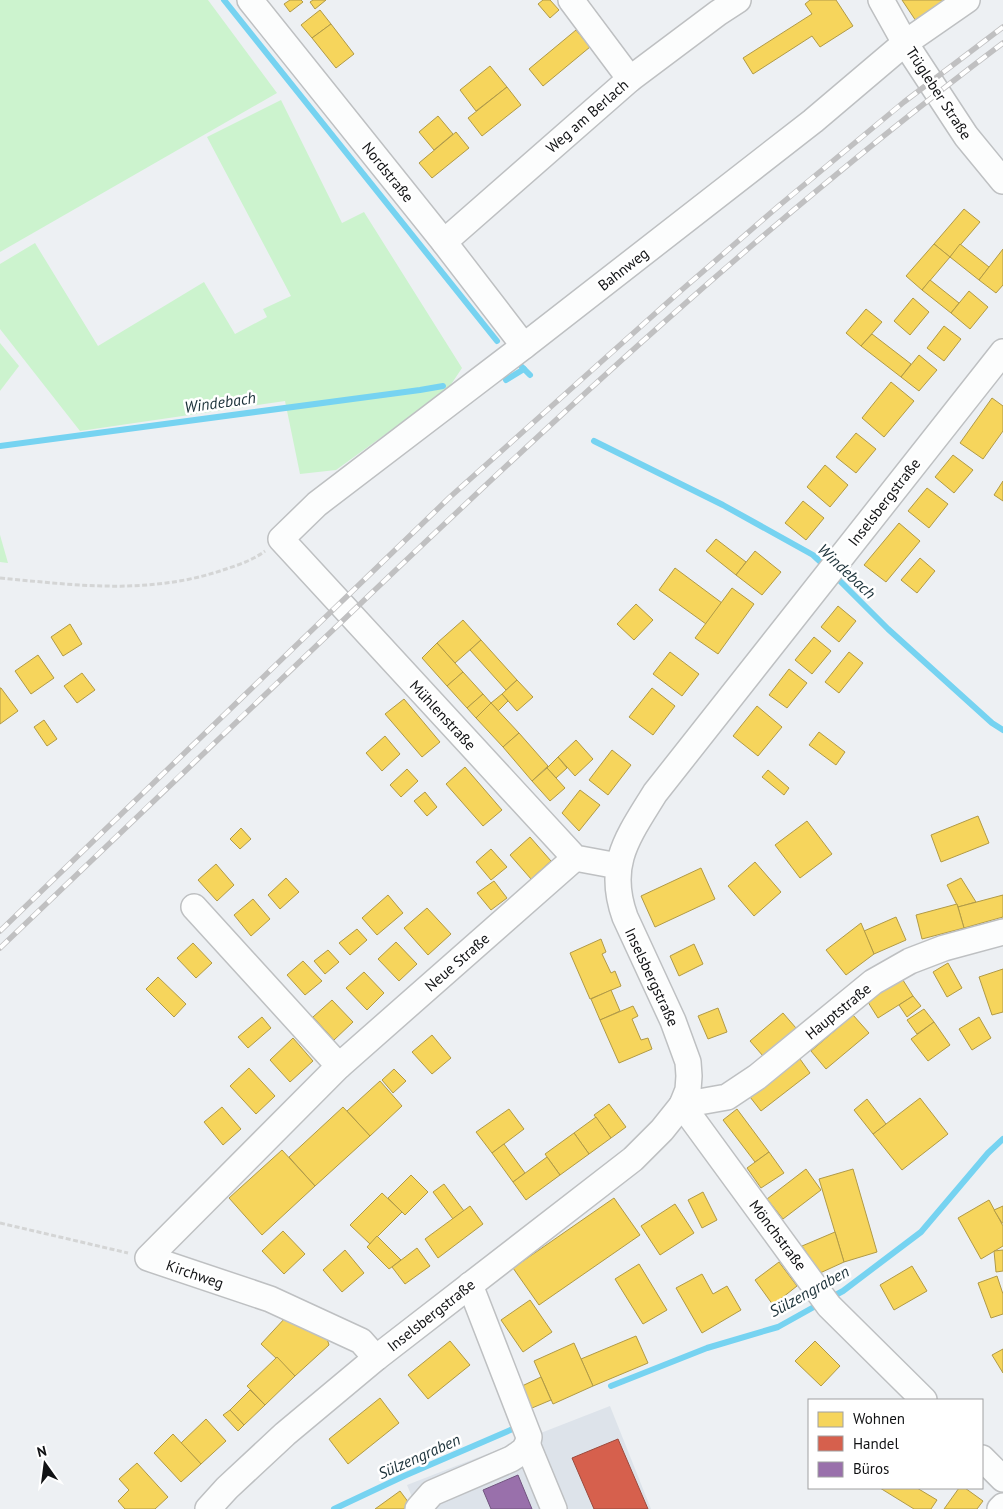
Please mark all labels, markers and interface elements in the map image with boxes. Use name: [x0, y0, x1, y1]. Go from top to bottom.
street label: Trügleber Straße: [902, 43, 976, 143]
street label: Weg am Berlach: [542, 75, 632, 157]
street label: Nordstraße: [358, 138, 418, 206]
street label: Bahnweg: [594, 243, 652, 295]
water label: Windebach: [183, 387, 257, 417]
street label: Inselsbergstraße: [844, 454, 924, 550]
water label: Windebach: [814, 539, 880, 603]
street label: Mühlenstraße: [406, 676, 480, 754]
street label: Inselsbergstraße: [621, 925, 683, 1029]
street label: Neue Straße: [421, 929, 493, 995]
street label: Hauptstraße: [801, 979, 875, 1043]
street label: Mönchstraße: [745, 1196, 811, 1274]
street label: Kirchweg: [164, 1255, 226, 1293]
water label: Sülzengraben: [766, 1261, 852, 1321]
street label: Inselsbergstraße: [383, 1275, 479, 1355]
legend: [808, 1399, 983, 1489]
text: Wohnen: [853, 1409, 905, 1428]
water label: Sülzengraben: [375, 1429, 463, 1483]
text: Handel: [853, 1434, 899, 1453]
north arrow: [20, 1439, 70, 1489]
text: N: [35, 1442, 48, 1461]
text: Büros: [853, 1459, 889, 1478]

